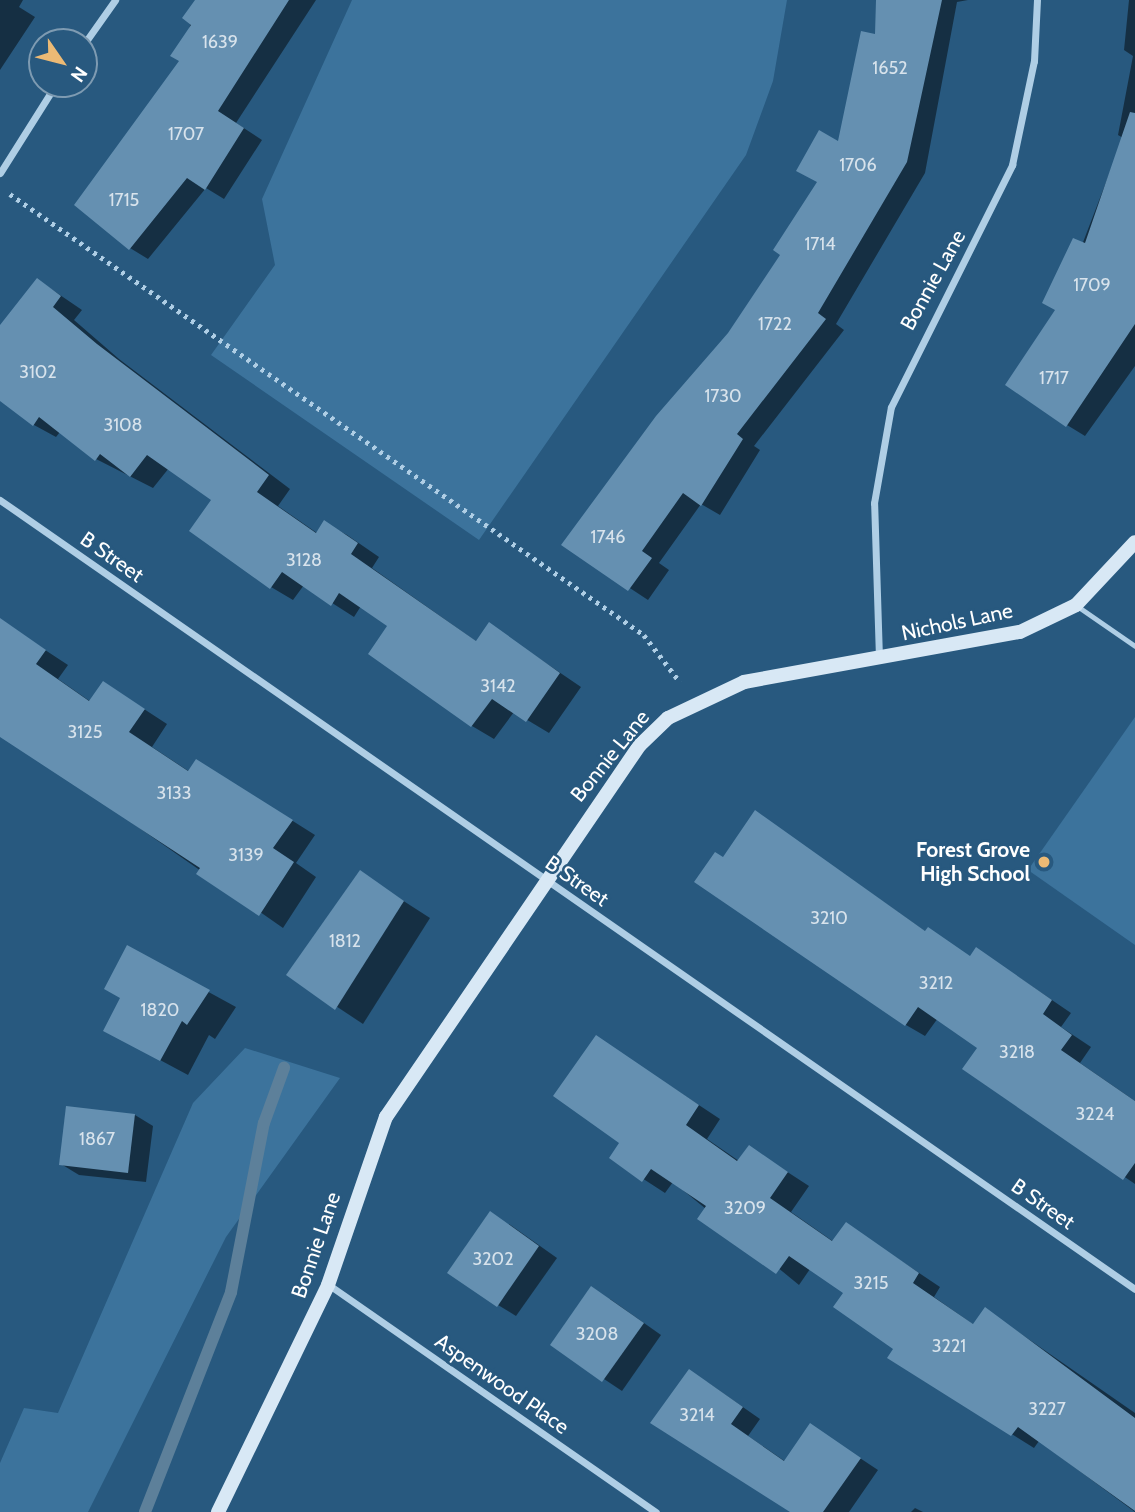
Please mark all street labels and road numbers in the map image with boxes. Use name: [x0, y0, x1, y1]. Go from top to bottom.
street label: Bonnie Lane: [895, 226, 971, 334]
street label: B Street: [76, 526, 148, 588]
street label: Nichols Lane: [899, 598, 1015, 646]
street label: Bonnie Lane: [565, 705, 655, 807]
street label: B Street: [541, 850, 613, 912]
street label: B Street: [1007, 1173, 1079, 1235]
street label: Bonnie Lane: [286, 1189, 346, 1301]
street label: Aspenwood Place: [430, 1329, 574, 1439]

